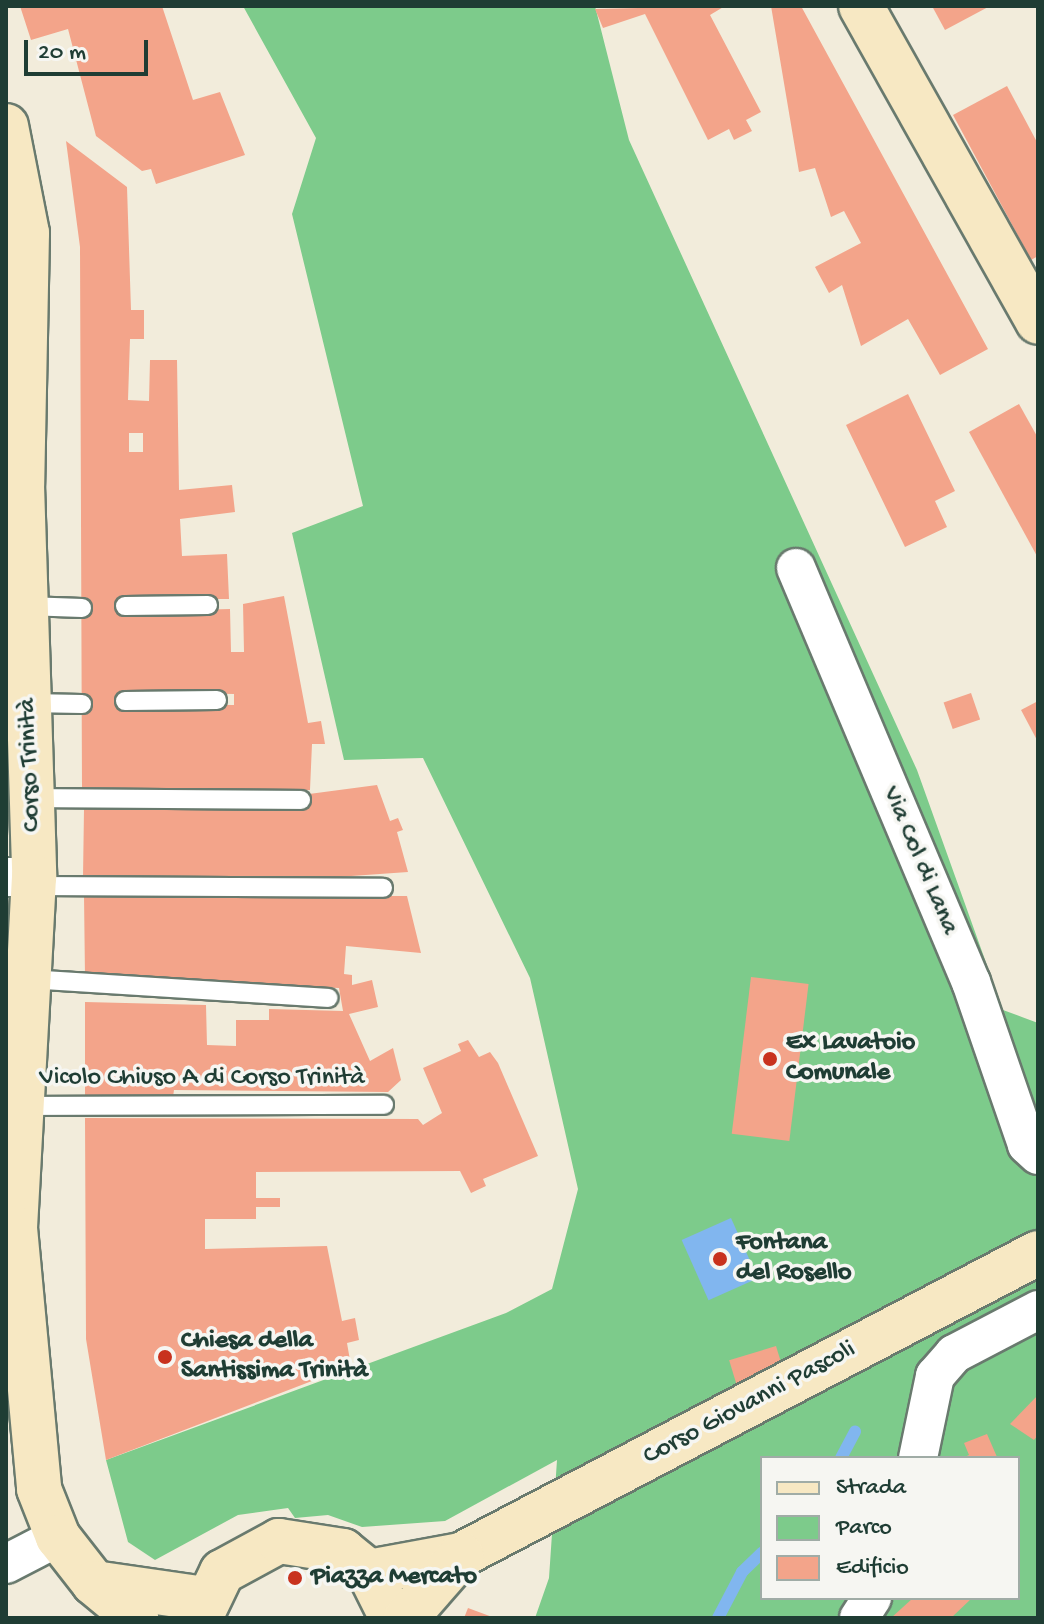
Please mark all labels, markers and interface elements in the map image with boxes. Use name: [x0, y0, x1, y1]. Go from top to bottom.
scale bar: [28, 24, 152, 74]
text: 20 m: [38, 39, 86, 68]
street label: Corso Trinità: [13, 698, 49, 832]
street label: Via Col di Lana: [874, 782, 964, 940]
place label: Ex Lavatoio Comunale: [786, 1028, 915, 1090]
marker: Ex Lavatoio Comunale: [761, 1050, 779, 1068]
street label: Vicolo Chiuso A di Corso Trinità: [39, 1063, 365, 1095]
place label: Fontana del Rosello: [736, 1228, 852, 1290]
marker: Fontana del Rosello: [711, 1250, 729, 1268]
place label: Chiesa della Santissima Trinità: [181, 1326, 368, 1388]
street label: Corso Giovanni Pascoli: [638, 1335, 862, 1473]
marker: Chiesa della Santissima Trinità: [156, 1348, 174, 1366]
legend: [760, 1456, 1020, 1600]
text: Strada: [836, 1474, 906, 1503]
text: Parco: [836, 1514, 892, 1543]
text: Edificio: [836, 1554, 909, 1583]
place label: Piazza Mercato: [311, 1562, 477, 1594]
marker: Piazza Mercato: [286, 1569, 304, 1587]

